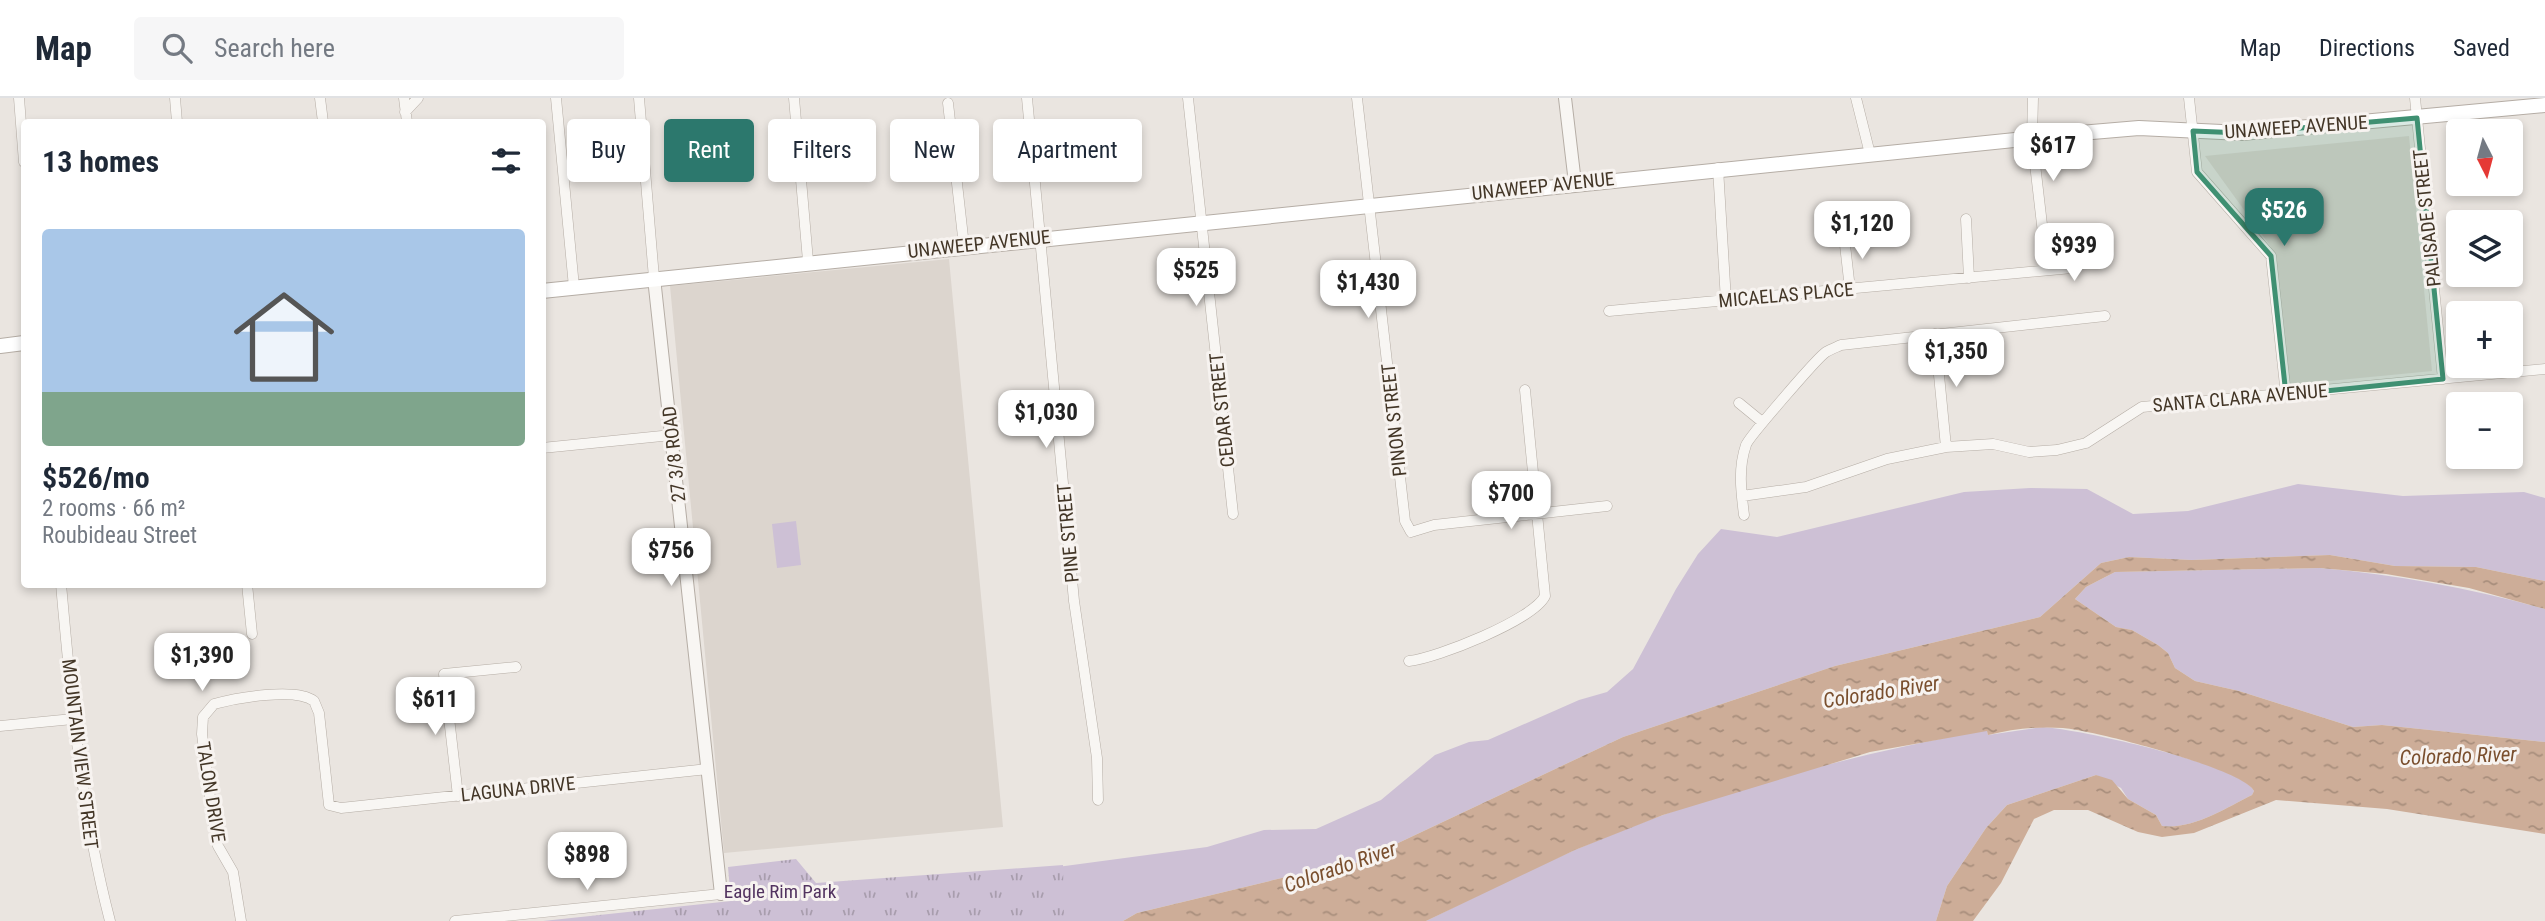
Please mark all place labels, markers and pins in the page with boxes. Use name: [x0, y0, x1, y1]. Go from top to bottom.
pin: $617: [2012, 123, 2094, 183]
pin: $526: [2243, 188, 2325, 248]
pin: $1,120: [1805, 202, 1919, 261]
pin: $939: [2033, 223, 2115, 283]
pin: $525: [1155, 248, 1237, 308]
pin: $1,430: [1311, 260, 1425, 320]
pin: $1,350: [1899, 330, 2013, 389]
pin: $1,030: [989, 390, 1103, 450]
pin: $700: [1470, 472, 1552, 531]
pin: $756: [630, 528, 712, 588]
pin: $1,390: [145, 634, 259, 693]
pin: $611: [394, 678, 476, 737]
pin: $898: [546, 832, 628, 892]

